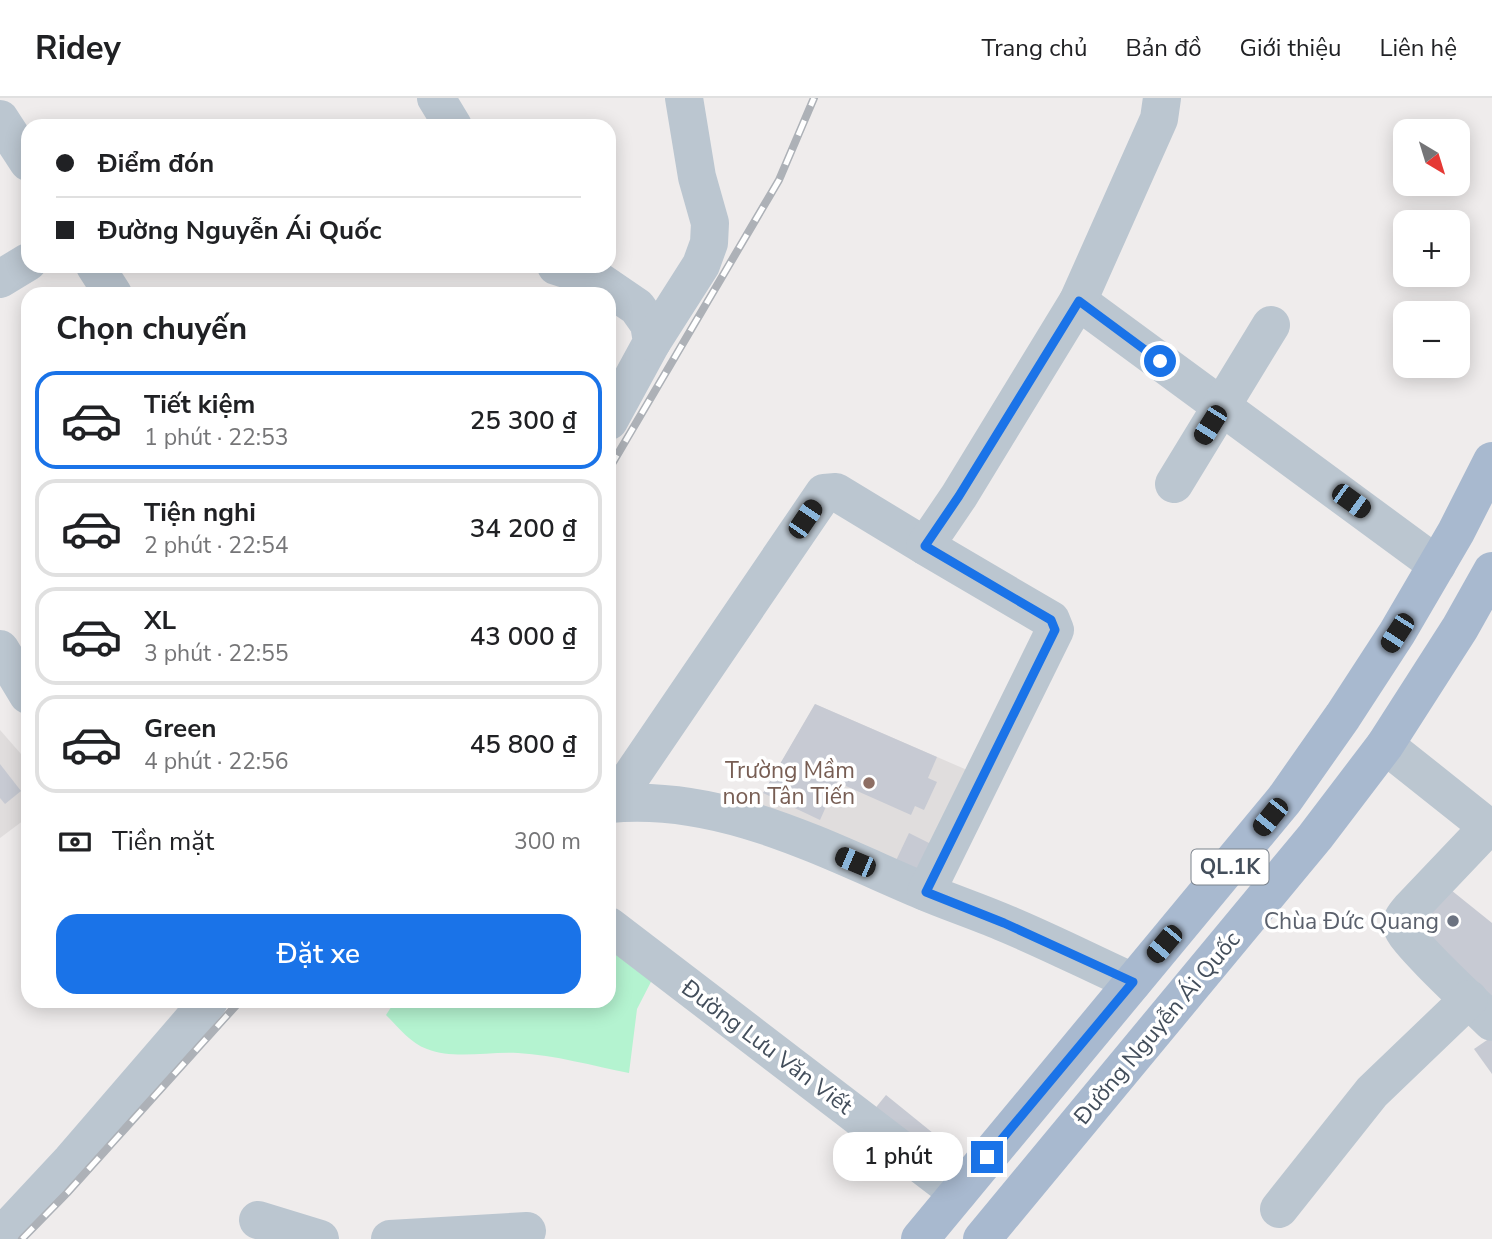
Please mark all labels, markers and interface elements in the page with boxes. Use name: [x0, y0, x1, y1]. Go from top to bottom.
text: Ridey: [35, 26, 121, 71]
text: Trang chủ: [982, 32, 1087, 64]
text: Bản đồ: [1125, 32, 1202, 64]
text: Giới thiệu: [1240, 32, 1341, 64]
text: Liên hệ: [1379, 32, 1457, 64]
north arrow: [1393, 119, 1470, 196]
map controls: [1393, 119, 1470, 378]
text: Điểm đón: [98, 146, 214, 181]
button: +: [1393, 210, 1470, 287]
text: Đường Nguyễn Ái Quốc: [98, 213, 381, 248]
button: −: [1393, 301, 1470, 378]
text: Chọn chuyến: [56, 307, 247, 350]
route start: [1144, 345, 1176, 377]
text: Tiết kiệm: [144, 387, 255, 422]
icon: car: [60, 389, 123, 452]
car: [1190, 402, 1231, 448]
text: 25 300 ₫: [470, 403, 577, 438]
text: 1 phút · 22:53: [144, 422, 289, 453]
car: [1328, 480, 1375, 522]
text: Tiện nghi: [144, 495, 256, 530]
car: [785, 496, 826, 542]
icon: car: [60, 497, 123, 560]
text: 34 200 ₫: [470, 511, 577, 546]
text: 2 phút · 22:54: [144, 530, 289, 561]
text: XL: [144, 603, 176, 638]
icon: car: [60, 605, 123, 668]
car: [1377, 610, 1418, 656]
text: 43 000 ₫: [470, 619, 577, 654]
text: 3 phút · 22:55: [144, 638, 289, 669]
text: Green: [144, 711, 217, 746]
icon: car: [60, 713, 123, 776]
text: 45 800 ₫: [470, 727, 577, 762]
text: 4 phút · 22:56: [144, 746, 289, 777]
place label: Trường Mầm non Tân Tiến: [722, 755, 855, 812]
marker: Trường Mầm non Tân Tiến: [861, 775, 877, 791]
car: [1249, 794, 1292, 840]
icon: cash: [56, 823, 94, 861]
text: Tiền mặt: [112, 824, 214, 859]
text: 300 m: [514, 826, 581, 857]
car: [832, 844, 879, 880]
road number: QL.1K: [1192, 850, 1268, 884]
place label: Chùa Đức Quang: [1264, 906, 1439, 937]
marker: Chùa Đức Quang: [1445, 913, 1461, 929]
button: Đặt xe: [56, 914, 581, 994]
car: [1143, 921, 1186, 967]
street label: Đường Nguyễn Ái Quốc: [1066, 925, 1247, 1132]
street label: Đường Lưu Văn Viết: [674, 972, 859, 1122]
callout: 1 phút: [833, 1132, 962, 1182]
text: 1 phút: [864, 1141, 932, 1172]
route end: [971, 1141, 1003, 1173]

